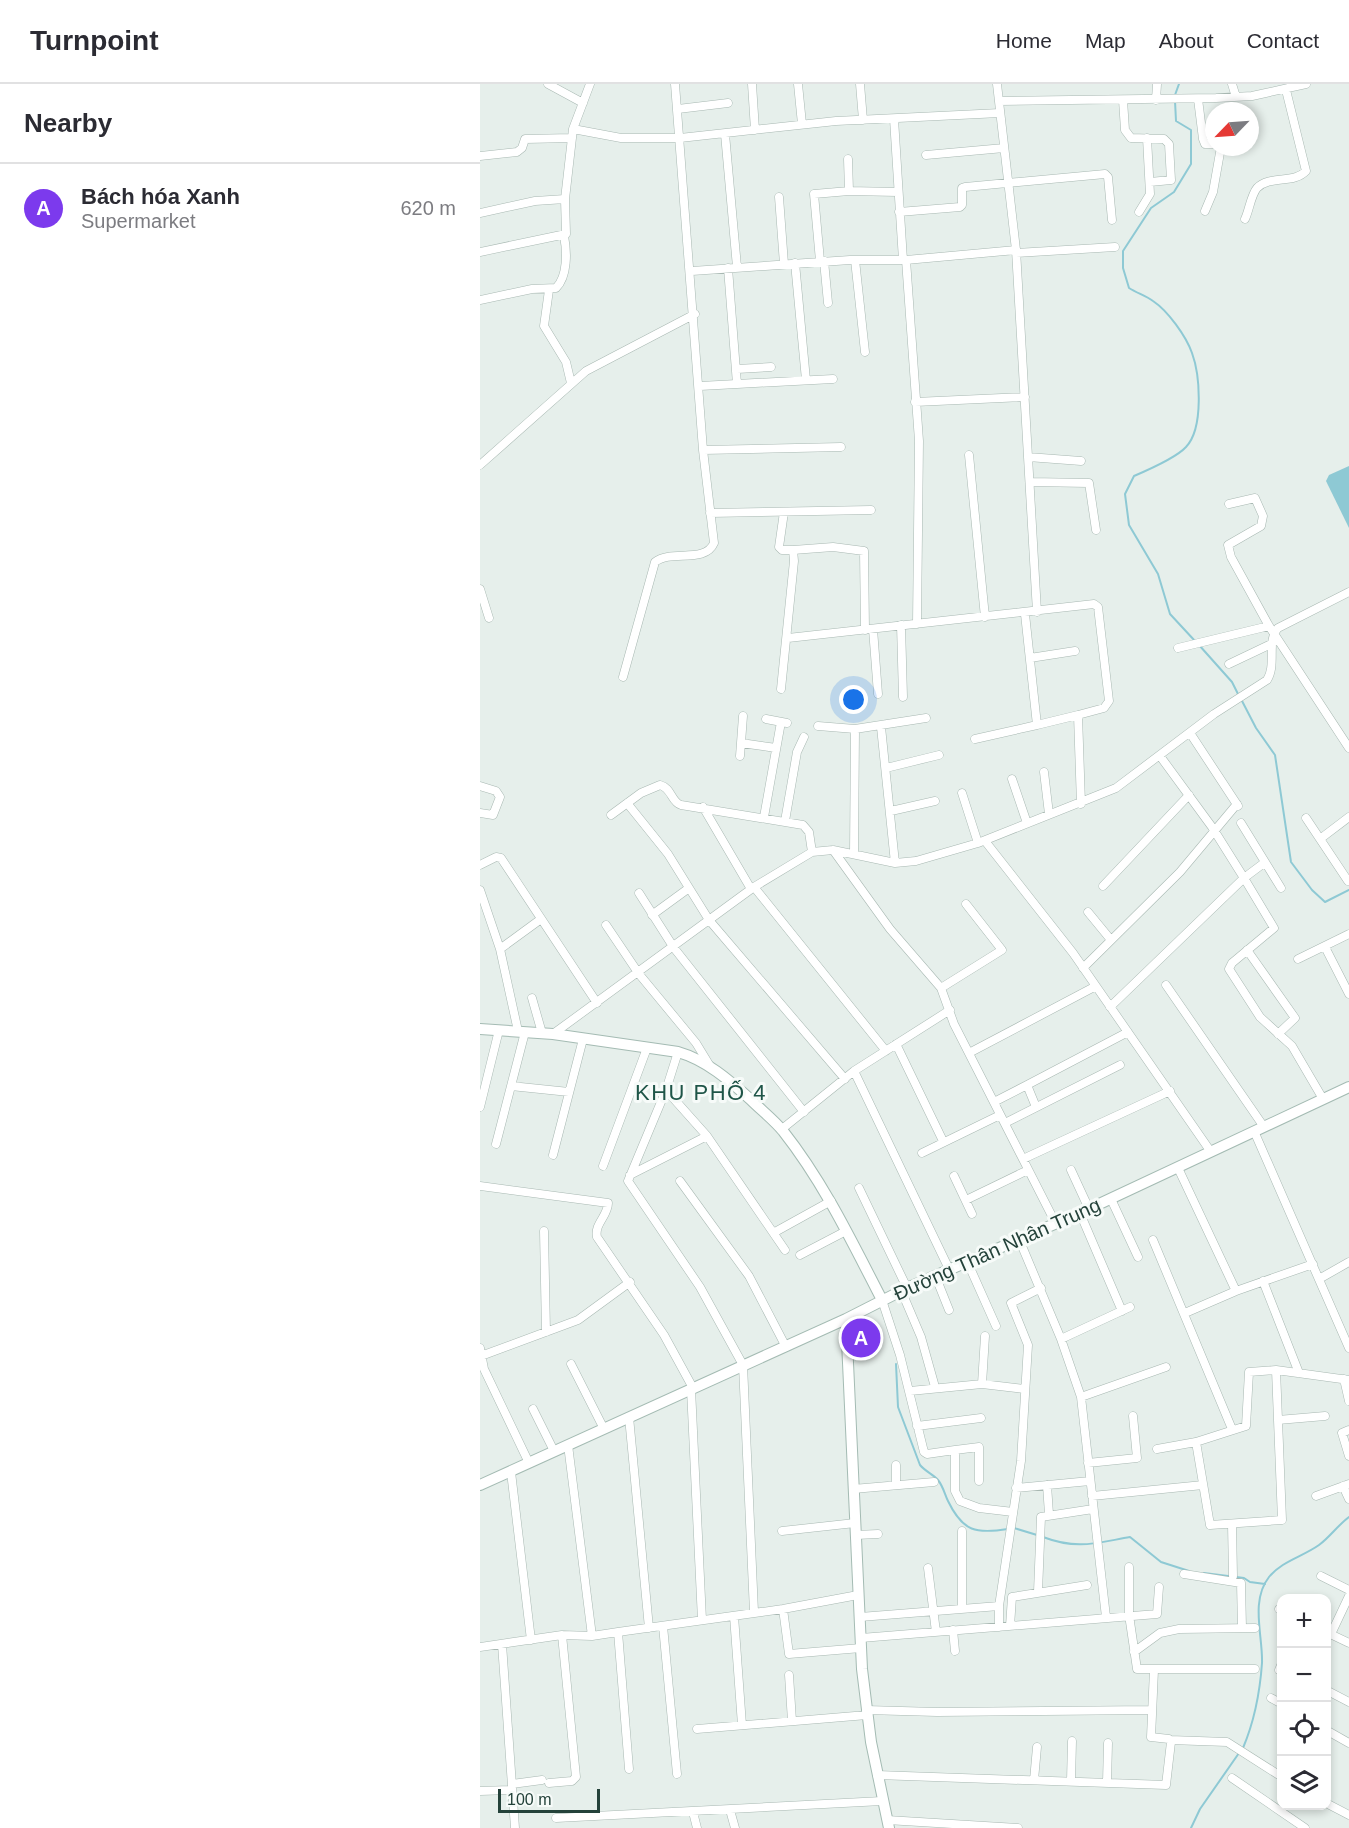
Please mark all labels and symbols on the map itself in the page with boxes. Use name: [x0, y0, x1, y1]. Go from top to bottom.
north arrow: [1205, 102, 1259, 156]
your location: [839, 685, 868, 714]
district label: KHU PHỐ 4: [635, 1079, 767, 1105]
street label: Đường Thân Nhân Trung: [890, 1193, 1104, 1305]
pin: A: [842, 1316, 880, 1360]
scale bar: [498, 1786, 600, 1814]

